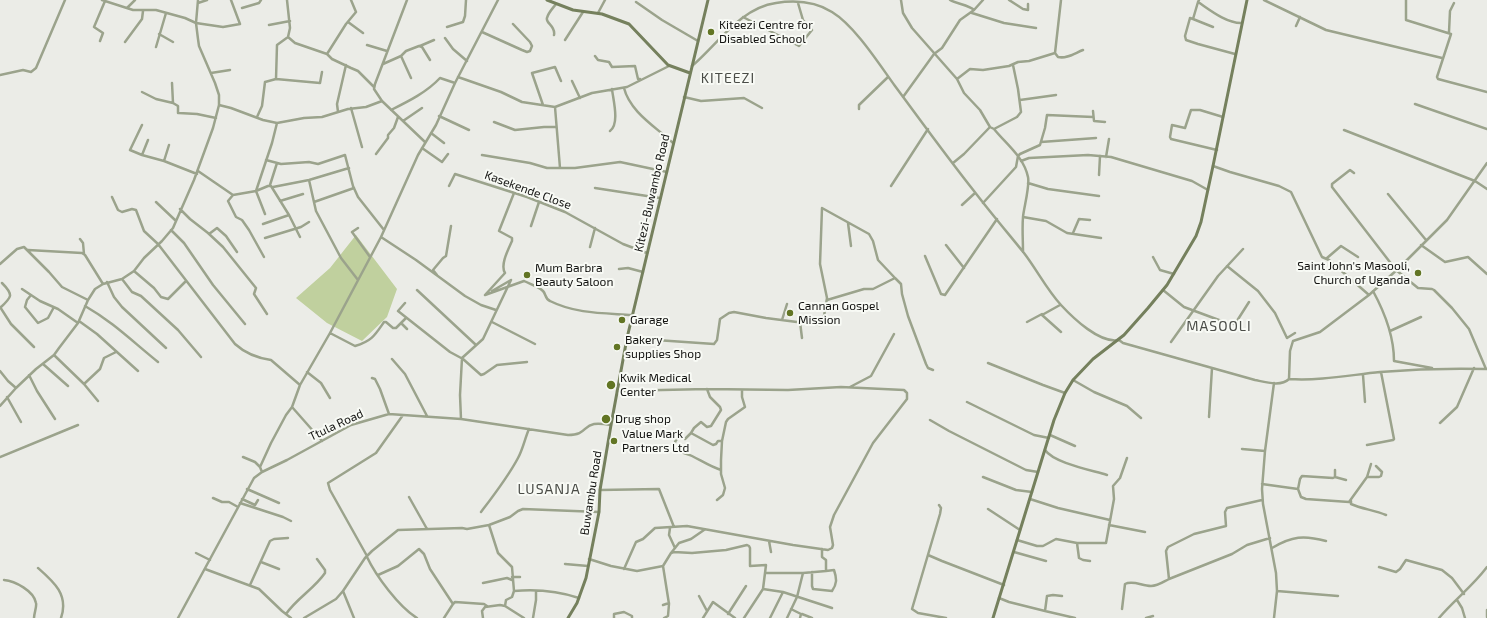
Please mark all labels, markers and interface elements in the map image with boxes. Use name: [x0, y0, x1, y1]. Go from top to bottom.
place label: Kiteezi Centre for Disabled School: [719, 18, 813, 46]
marker: Kiteezi Centre for Disabled School: [706, 27, 716, 37]
district label: KITEEZI: [701, 70, 755, 86]
street label: Kitezi-Buwambo Road: [631, 133, 673, 253]
street label: Kasekende Close: [483, 168, 573, 212]
place label: Saint John's Masooli, Church of Uganda: [1297, 259, 1410, 287]
place label: Mum Barbra Beauty Saloon: [535, 261, 613, 289]
marker: Saint John's Masooli, Church of Uganda: [1413, 268, 1423, 278]
marker: Mum Barbra Beauty Saloon: [522, 270, 532, 280]
place label: Cannan Gospel Mission: [798, 299, 879, 327]
marker: Cannan Gospel Mission: [785, 308, 795, 318]
place label: Garage: [630, 313, 669, 327]
marker: Garage: [617, 315, 627, 325]
district label: MASOOLI: [1186, 318, 1252, 334]
place label: Bakery supplies Shop: [625, 333, 701, 361]
marker: Bakery supplies Shop: [612, 342, 622, 352]
place label: Kwik Medical Center: [620, 371, 691, 399]
marker: Kwik Medical Center: [605, 379, 617, 391]
street label: Ttula Road: [306, 406, 366, 444]
place label: Drug shop: [615, 412, 671, 426]
marker: Drug shop: [600, 413, 612, 425]
place label: Value Mark Partners Ltd: [622, 427, 689, 455]
marker: Value Mark Partners Ltd: [609, 436, 619, 446]
street label: Buwambu Road: [577, 450, 605, 536]
district label: LUSANJA: [517, 481, 581, 497]

